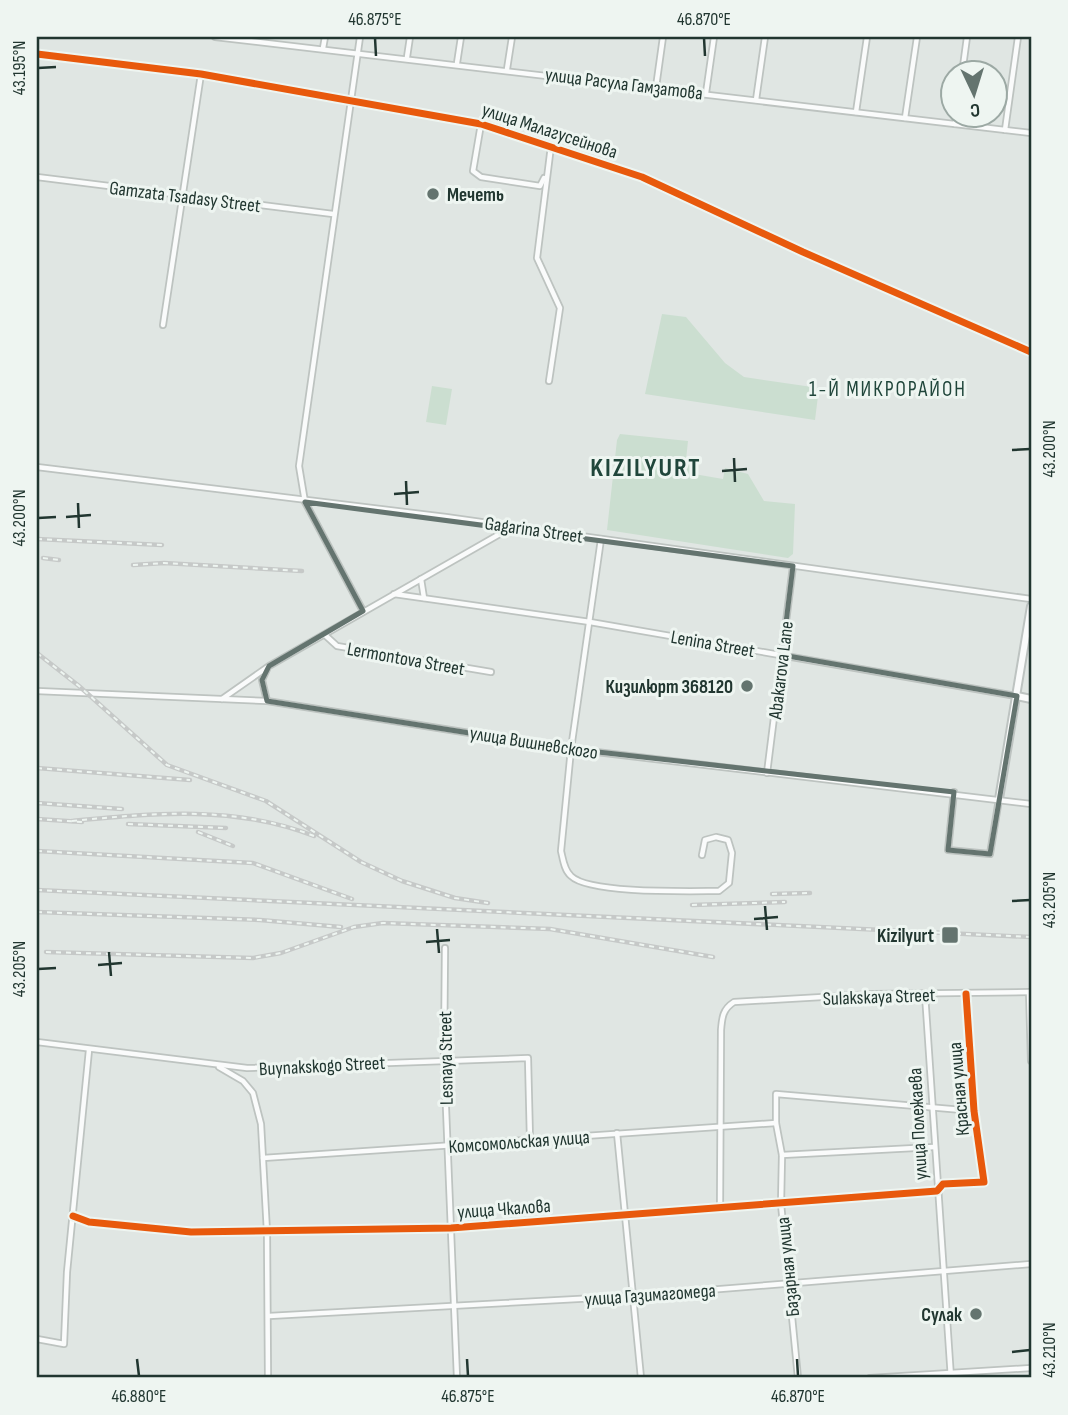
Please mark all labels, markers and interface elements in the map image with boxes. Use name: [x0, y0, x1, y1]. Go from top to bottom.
text: 46.875°E: [348, 9, 402, 30]
text: 46.870°E: [677, 9, 731, 30]
text: 43.195°N: [9, 41, 30, 95]
north arrow: [939, 60, 1009, 130]
street label: улица Расула Гамзатова: [544, 63, 704, 106]
text: С: [969, 98, 981, 121]
street label: улица Малагусейнова: [479, 99, 620, 164]
street label: Gamzata Tsadasy Street: [108, 177, 262, 218]
place label: Мечеть: [447, 184, 504, 207]
marker: Мечеть: [425, 186, 441, 202]
district label: 1-Й МИКРОРАЙОН: [809, 377, 967, 402]
text: 43.200°N: [1039, 420, 1060, 478]
district label: KIZILYURT: [590, 453, 702, 484]
text: 43.200°N: [9, 489, 30, 547]
street label: Gagarina Street: [483, 512, 585, 549]
street label: Abakarova Lane: [764, 620, 799, 721]
street label: Lenina Street: [669, 626, 757, 663]
street label: Lermontova Street: [345, 638, 467, 681]
place label: Кизилюрт 368120: [606, 676, 733, 699]
marker: Кизилюрт 368120: [739, 678, 755, 694]
street label: улица Вишневского: [468, 722, 599, 765]
text: 43.205°N: [1039, 872, 1060, 928]
place label: Kizilyurt: [877, 925, 934, 948]
marker: Kizilyurt: [940, 925, 960, 945]
text: 43.205°N: [9, 941, 30, 997]
street label: Sulakskaya Street: [822, 984, 936, 1011]
street label: Lesnaya Street: [434, 1011, 459, 1105]
street label: Красная улица: [944, 1041, 975, 1137]
street label: Buynakskogo Street: [258, 1052, 386, 1081]
street label: улица Полежаева: [904, 1067, 933, 1181]
street label: Комсомольская улица: [448, 1126, 590, 1159]
street label: улица Чкалова: [457, 1195, 552, 1224]
street label: Базарная улица: [772, 1216, 805, 1318]
street label: улица Газимагомеда: [584, 1279, 716, 1312]
place label: Сулак: [921, 1304, 962, 1327]
marker: Сулак: [968, 1306, 984, 1322]
text: 43.210°N: [1039, 1322, 1060, 1378]
text: 46.880°E: [112, 1386, 166, 1407]
text: 46.875°E: [441, 1386, 495, 1407]
text: 46.870°E: [771, 1386, 825, 1407]

